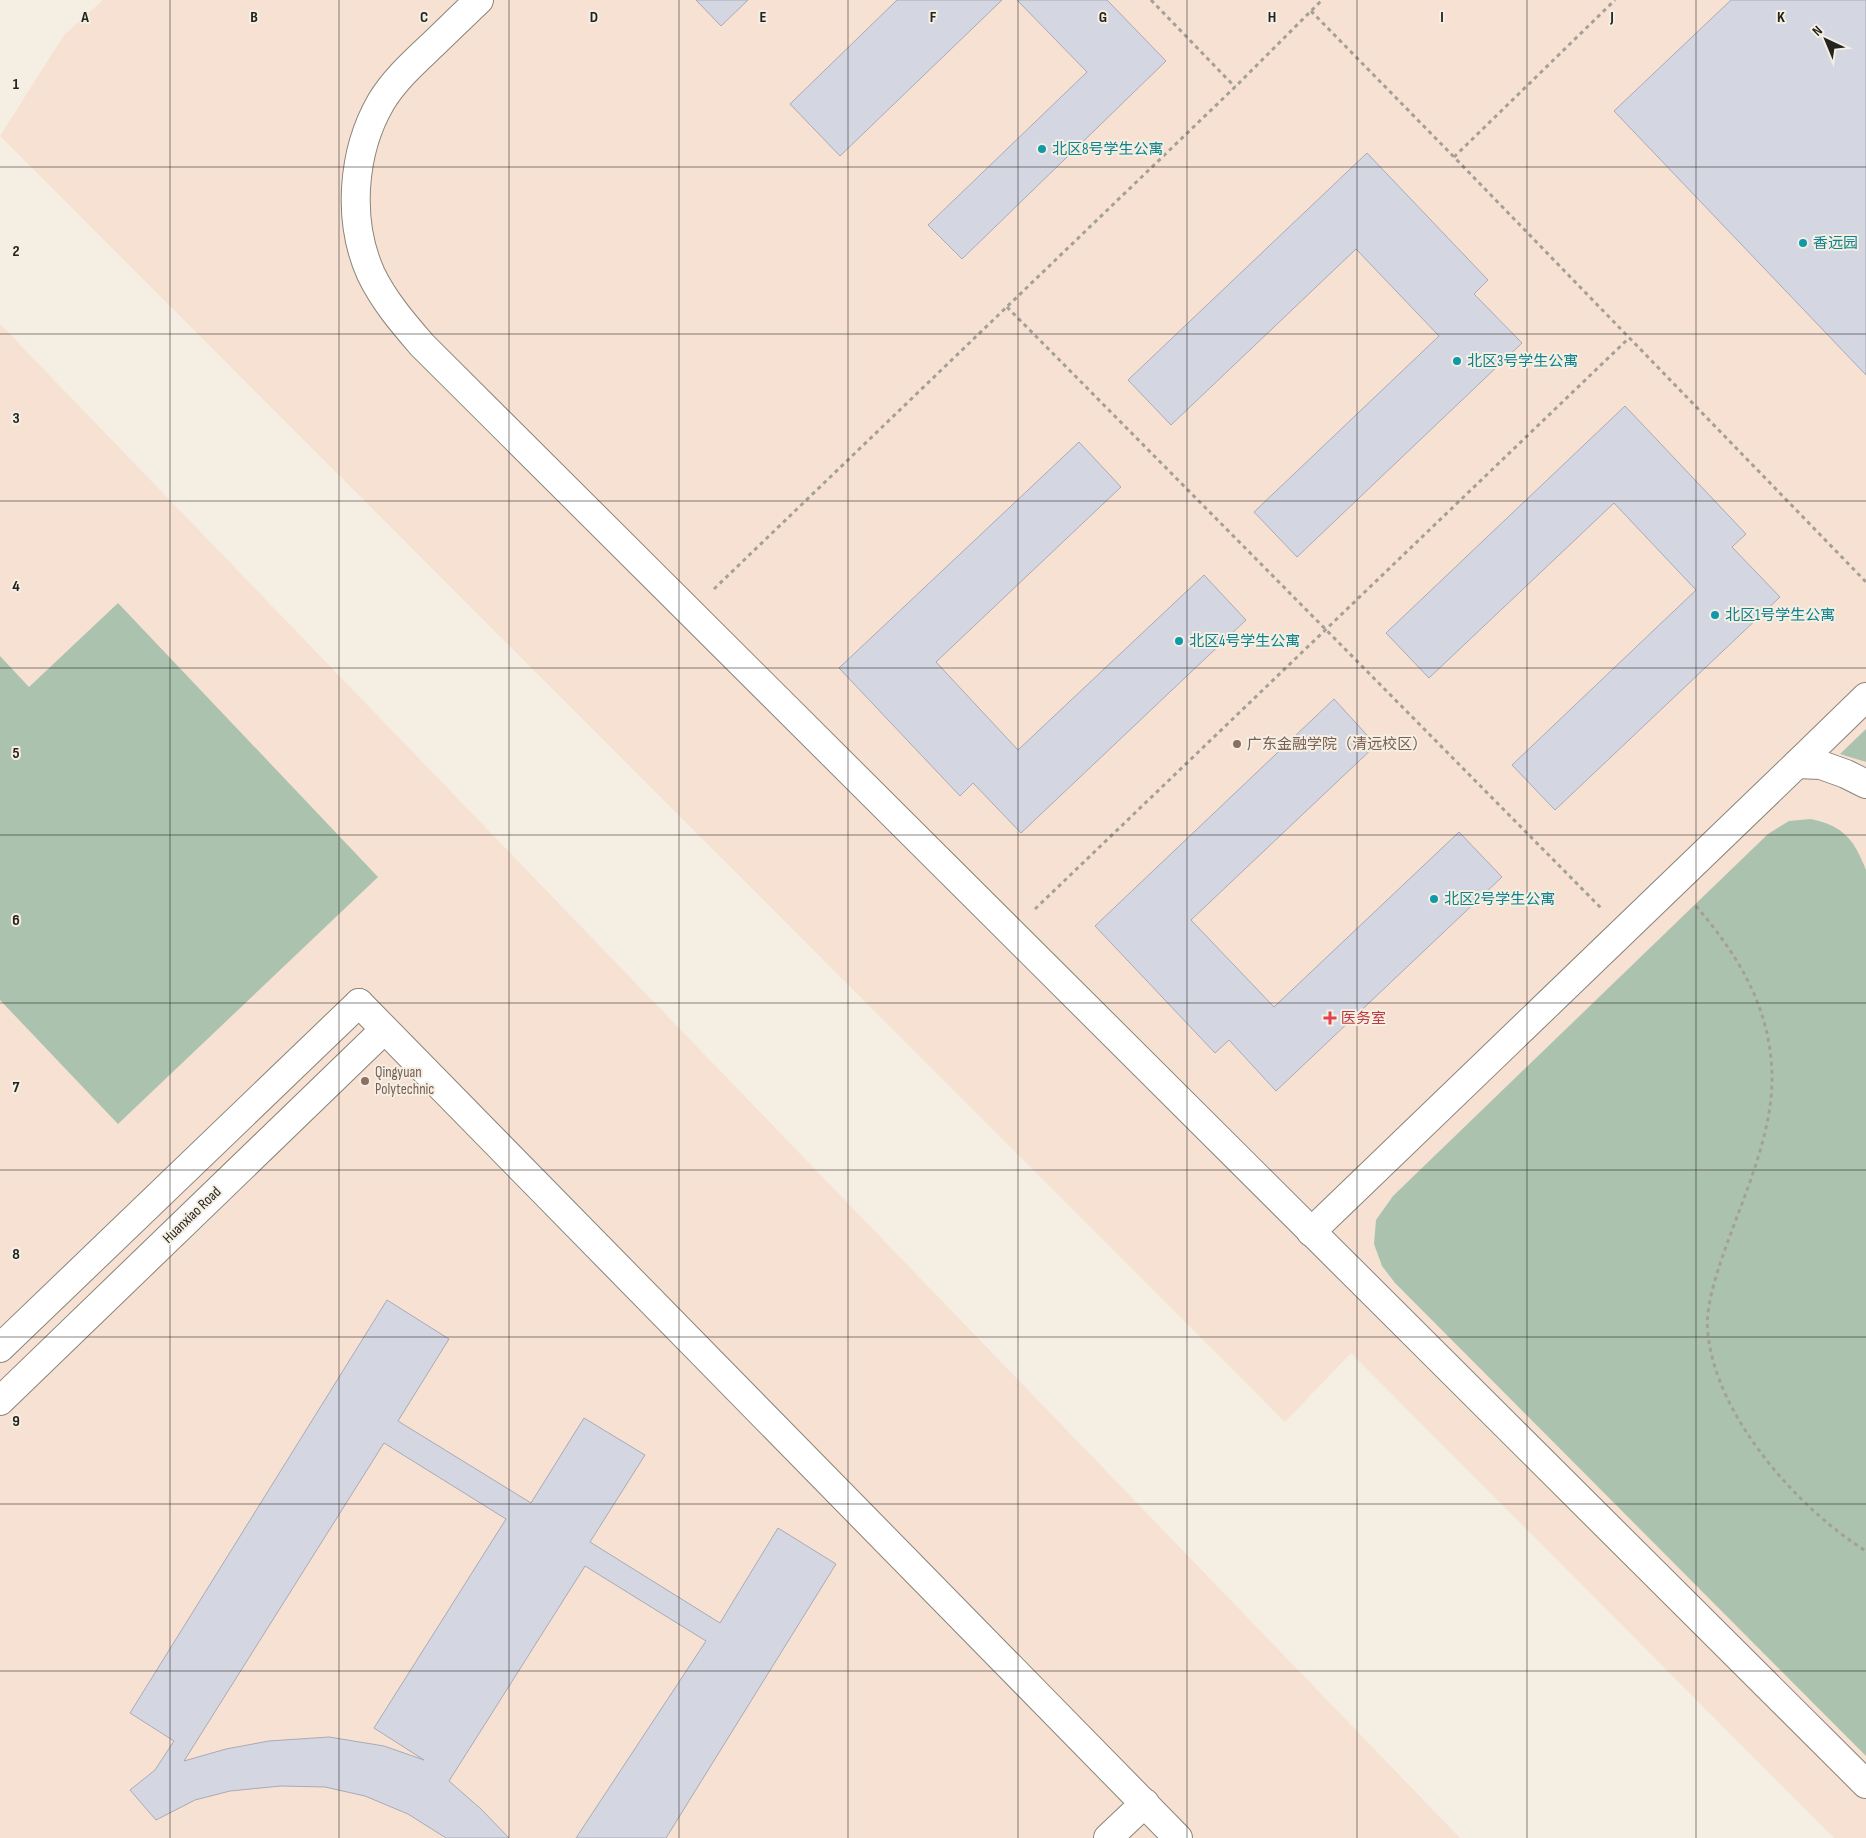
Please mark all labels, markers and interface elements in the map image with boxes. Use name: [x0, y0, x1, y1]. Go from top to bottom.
text: A: [80, 8, 89, 27]
text: B: [250, 8, 258, 27]
text: C: [420, 8, 428, 27]
text: D: [590, 8, 598, 27]
text: E: [760, 8, 767, 27]
text: F: [930, 8, 937, 27]
text: G: [1099, 8, 1107, 27]
text: H: [1268, 8, 1276, 27]
text: I: [1440, 8, 1444, 27]
text: J: [1609, 8, 1614, 27]
text: K: [1777, 8, 1785, 27]
north arrow: [1801, 15, 1851, 65]
text: N: [1809, 22, 1826, 40]
text: 1: [13, 75, 20, 94]
place label: 北区8号学生公寓: [1052, 140, 1164, 159]
marker: 北区8号学生公寓: [1036, 143, 1048, 155]
place label: 香远园: [1813, 234, 1858, 253]
marker: 香远园: [1797, 237, 1809, 249]
text: 2: [12, 242, 20, 261]
place label: 北区3号学生公寓: [1467, 352, 1578, 371]
marker: 北区3号学生公寓: [1451, 355, 1463, 367]
text: 3: [12, 409, 20, 428]
text: 4: [12, 577, 20, 596]
place label: 北区1号学生公寓: [1725, 606, 1835, 625]
marker: 北区1号学生公寓: [1709, 609, 1721, 621]
place label: 北区4号学生公寓: [1189, 632, 1300, 651]
marker: 北区4号学生公寓: [1173, 635, 1185, 647]
place label: 广东金融学院（清远校区）: [1247, 735, 1427, 754]
marker: 广东金融学院（清远校区）: [1231, 738, 1243, 750]
text: 5: [12, 744, 20, 763]
place label: 北区2号学生公寓: [1444, 890, 1555, 909]
marker: 北区2号学生公寓: [1428, 893, 1440, 905]
text: 6: [12, 911, 20, 930]
place label: 医务室: [1341, 1009, 1386, 1028]
marker: 医务室: [1323, 1011, 1337, 1025]
place label: Qingyuan Polytechnic: [375, 1063, 434, 1099]
marker: Qingyuan Polytechnic: [359, 1075, 371, 1087]
text: 7: [13, 1078, 20, 1097]
street label: Huanxiao Road: [159, 1183, 225, 1247]
text: 8: [12, 1245, 20, 1264]
text: 9: [12, 1412, 20, 1431]

